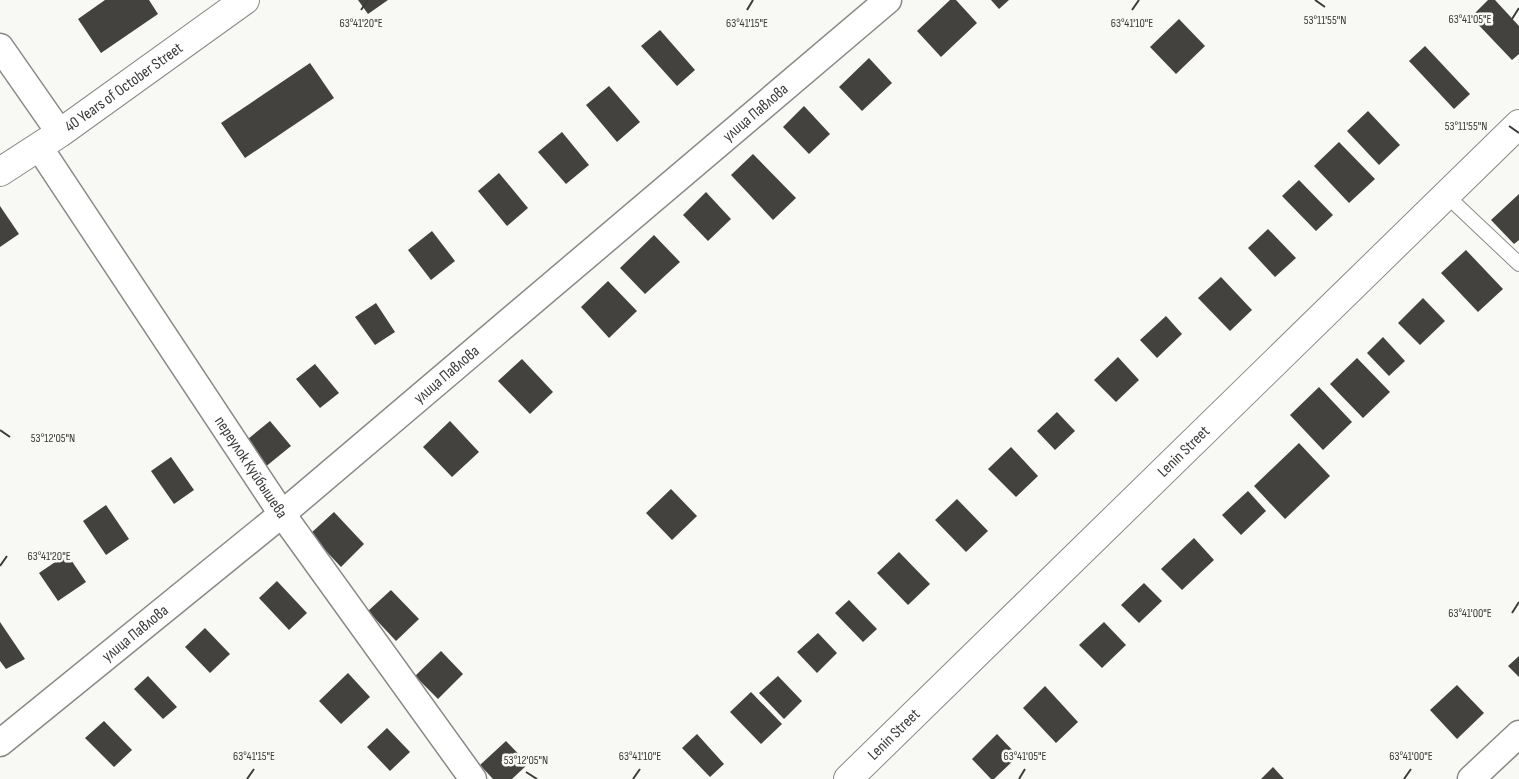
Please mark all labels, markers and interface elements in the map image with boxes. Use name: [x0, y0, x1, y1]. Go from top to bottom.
text: 63°41'05"E: [1448, 12, 1492, 27]
text: 53°11'55"N: [1304, 13, 1346, 28]
text: 63°41'20"E: [339, 16, 383, 31]
text: 63°41'15"E: [726, 16, 768, 31]
text: 63°41'10"E: [1111, 16, 1153, 31]
street label: 40 Years of October Street: [61, 38, 187, 136]
street label: улица Павлова: [719, 79, 792, 146]
text: 53°11'55"N: [1445, 119, 1487, 134]
street label: улица Павлова: [410, 341, 483, 408]
street label: переулок Куйбышева: [210, 413, 292, 522]
street label: Lenin Street: [1154, 422, 1214, 481]
text: 53°12'05"N: [31, 431, 75, 446]
text: 63°41'20"E: [27, 549, 71, 564]
street label: улица Павлова: [98, 601, 172, 666]
text: 63°41'00"E: [1448, 606, 1492, 621]
street label: Lenin Street: [864, 705, 924, 764]
text: 63°41'15"E: [233, 749, 275, 764]
text: 63°41'10"E: [619, 749, 661, 764]
text: 63°41'05"E: [1003, 749, 1047, 764]
text: 63°41'00"E: [1389, 749, 1433, 764]
text: 53°12'05"N: [504, 753, 548, 768]

